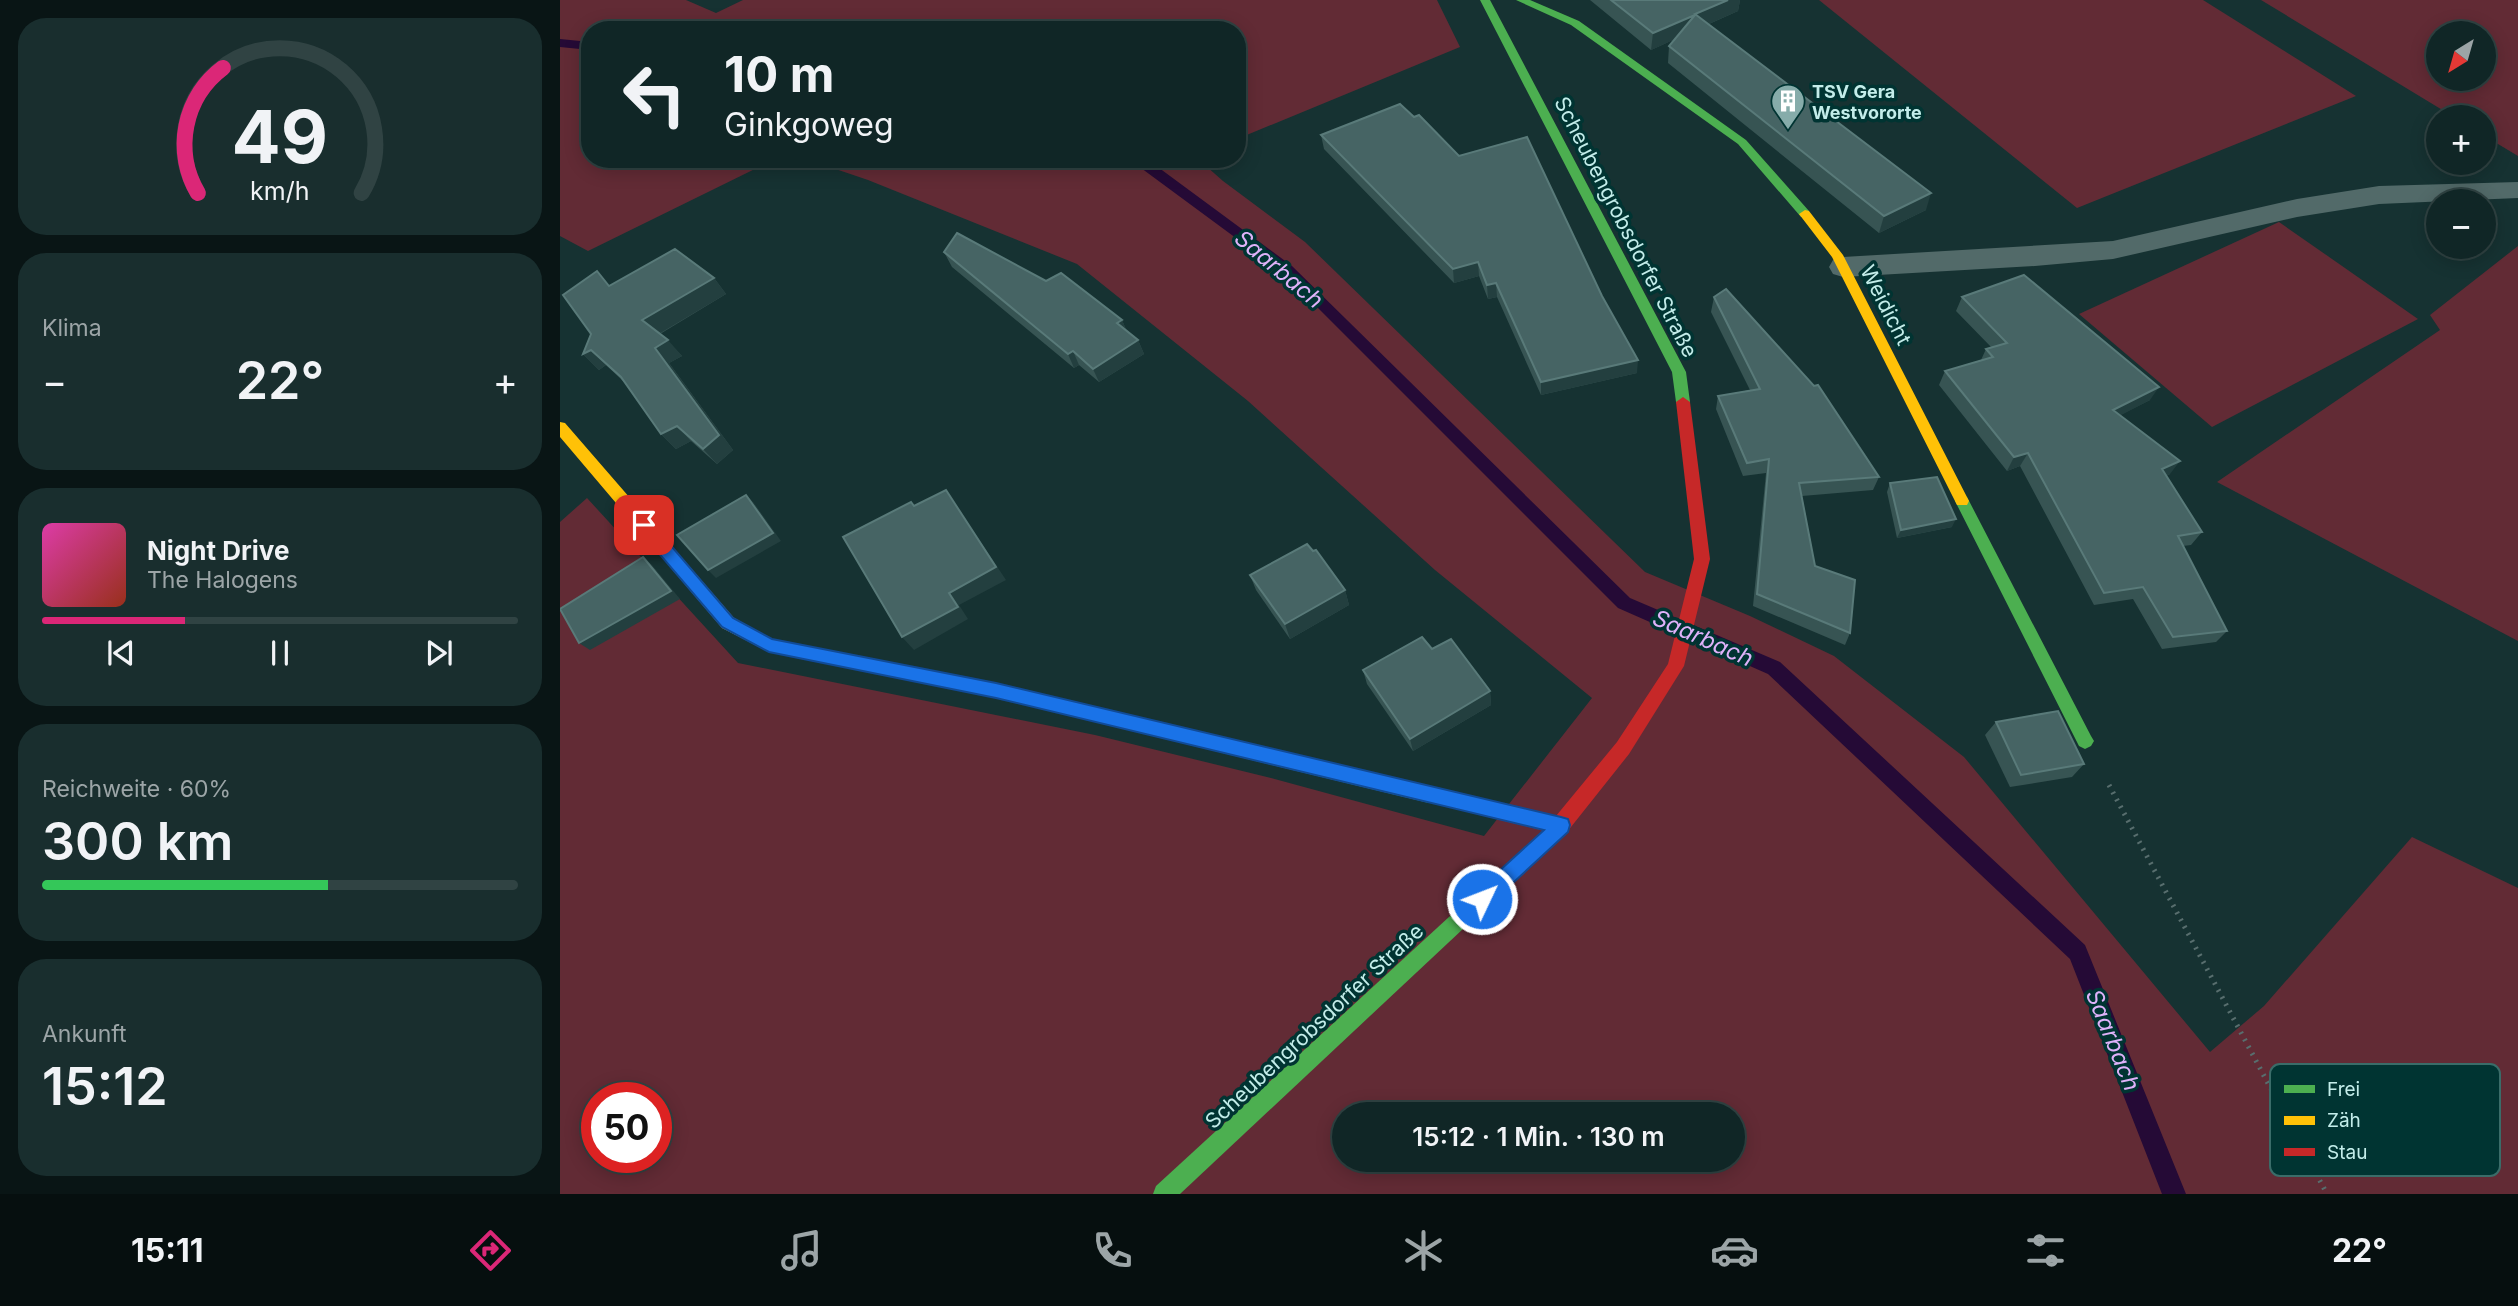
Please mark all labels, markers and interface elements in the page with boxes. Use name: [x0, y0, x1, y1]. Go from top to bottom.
north arrow: [2426, 21, 2496, 91]
map controls: [2426, 21, 2496, 259]
text: 10 m: [724, 45, 835, 104]
icon: left: [609, 49, 700, 140]
place label: TSV Gera Westvororte: [1812, 81, 1922, 123]
building icon: TSV Gera Westvororte: [1769, 82, 1807, 131]
text: 49: [232, 92, 328, 181]
street label: Scheubengrobsdorfer Straße: [1549, 93, 1703, 361]
text: Ginkgoweg: [724, 105, 894, 144]
button: +: [2426, 105, 2496, 175]
text: km/h: [250, 175, 310, 205]
button: −: [2426, 189, 2496, 259]
water label: Saarbach: [1229, 224, 1329, 314]
street label: Weidicht: [1855, 261, 1917, 349]
text: Klima: [42, 314, 102, 342]
text: 22°: [236, 349, 324, 412]
text: −: [42, 358, 67, 404]
text: +: [493, 358, 518, 404]
pin: [614, 495, 674, 555]
icon: arrive: [625, 506, 663, 544]
text: Night Drive: [147, 535, 289, 566]
text: The Halogens: [147, 566, 298, 594]
water label: Saarbach: [1648, 603, 1758, 673]
icon: previous: [102, 634, 140, 672]
icon: pause: [261, 634, 299, 672]
icon: next: [420, 634, 458, 672]
text: Reichweite · 60%: [42, 775, 231, 803]
text: 300 km: [42, 810, 233, 873]
position arrow: [1445, 862, 1519, 936]
street label: Scheubengrobsdorfer Straße: [1200, 918, 1428, 1134]
water label: Saarbach: [2080, 985, 2146, 1095]
text: Ankunft: [42, 1020, 127, 1048]
text: 15:12: [42, 1055, 168, 1118]
legend: [2270, 1064, 2500, 1176]
text: Frei: [2327, 1078, 2360, 1101]
speed limit sign: 50: [581, 1082, 672, 1173]
text: Zäh: [2327, 1109, 2361, 1132]
text: 15:12 · 1 Min. · 130 m: [1412, 1121, 1665, 1152]
text: Stau: [2327, 1141, 2367, 1164]
icon: directions: [466, 1226, 515, 1275]
icon: music: [777, 1226, 826, 1275]
icon: phone: [1088, 1226, 1137, 1275]
icon: climate: [1399, 1226, 1448, 1275]
icon: car: [1710, 1226, 1759, 1275]
icon: filters: [2021, 1226, 2070, 1275]
text: 15:11: [131, 1231, 204, 1270]
text: 22°: [2332, 1231, 2387, 1270]

